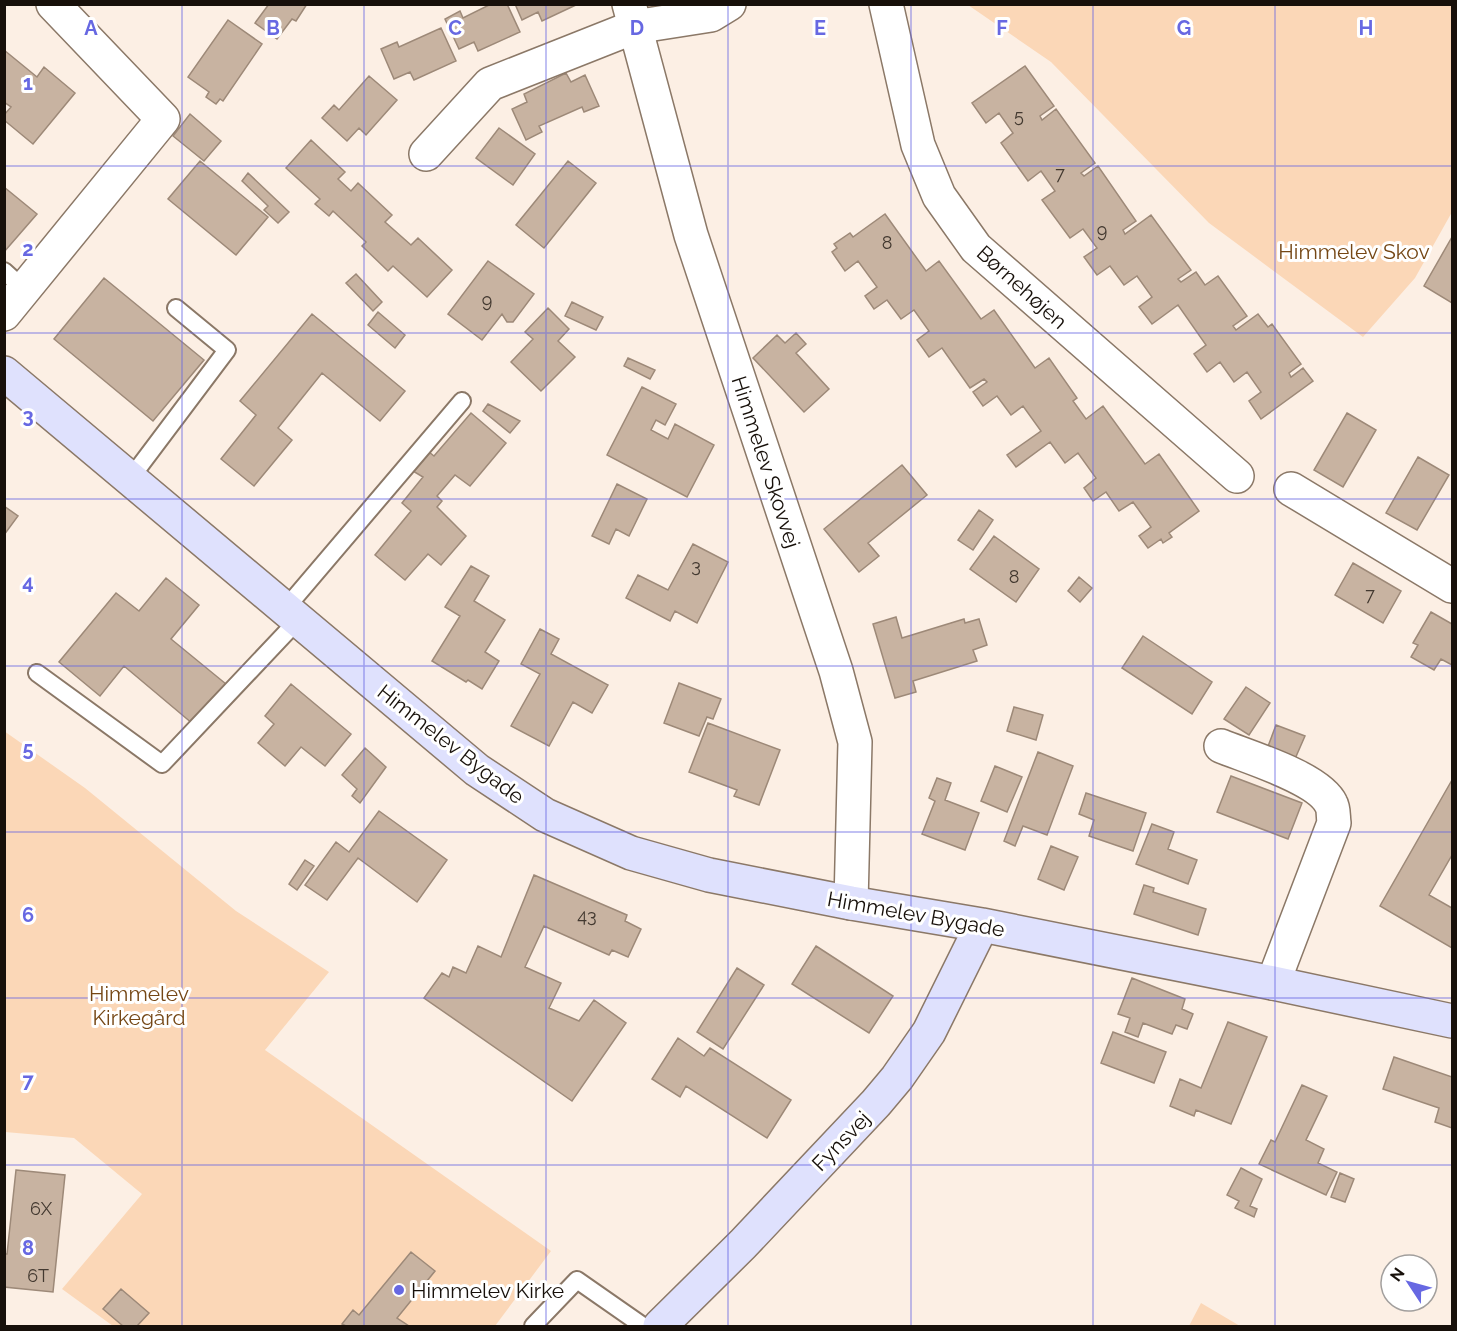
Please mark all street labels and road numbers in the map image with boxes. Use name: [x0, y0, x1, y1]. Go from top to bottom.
street label: Børnehøjen: [972, 240, 1072, 334]
street label: Himmelev Skovvej: [726, 373, 806, 551]
street label: Himmelev Bygade: [373, 679, 529, 809]
street label: Himmelev Bygade: [825, 886, 1007, 942]
street label: Fynsvej: [807, 1106, 875, 1176]

